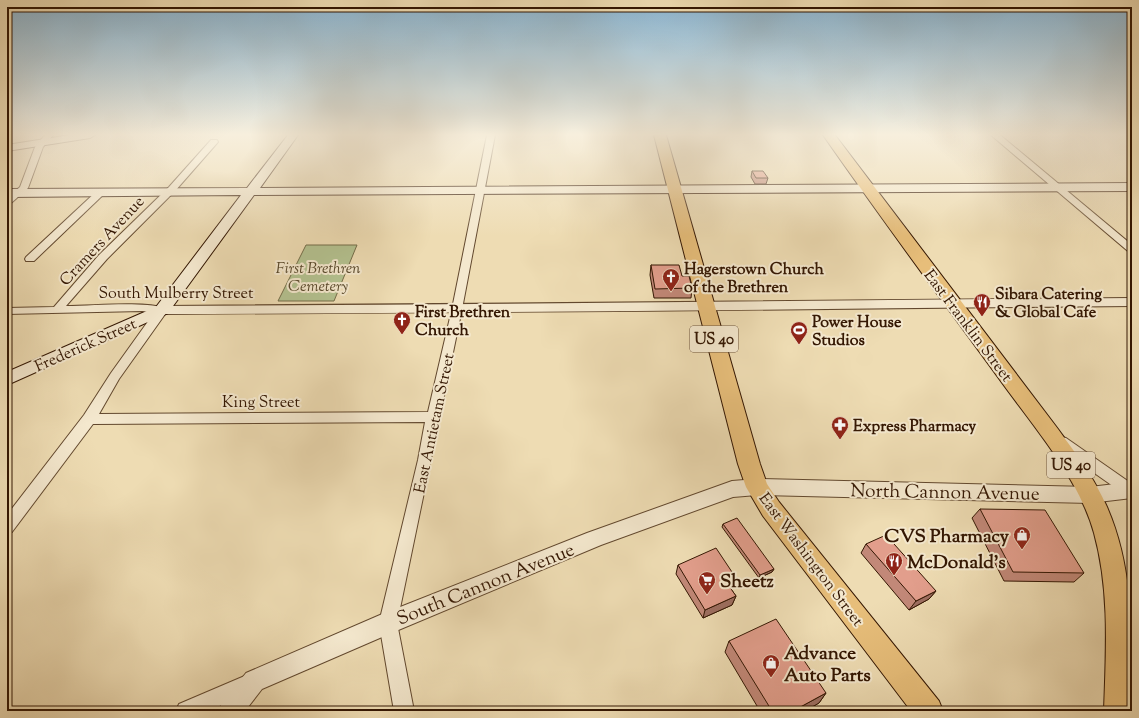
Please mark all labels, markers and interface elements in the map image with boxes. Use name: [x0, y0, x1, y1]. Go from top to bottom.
street label: Cramers Avenue: [55, 192, 151, 292]
park label: First Brethren Cemetery: [276, 258, 361, 299]
place label: Hagerstown Church of the Brethren: [684, 259, 824, 300]
street label: East Franklin Street: [917, 265, 1017, 388]
church icon: Hagerstown Church of the Brethren: [661, 267, 681, 292]
street label: South Mulberry Street: [99, 283, 254, 306]
place label: Sibara Catering & Global Cafe: [995, 284, 1102, 325]
restaurant icon: Sibara Catering & Global Cafe: [972, 292, 992, 317]
place label: First Brethren Church: [415, 302, 511, 343]
church icon: First Brethren Church: [392, 310, 412, 335]
place label: Power House Studios: [812, 312, 902, 353]
street label: Frederick Street: [31, 313, 141, 379]
sports icon: Power House Studios: [789, 320, 809, 345]
road number: US 40: [690, 326, 738, 352]
street label: East Antietam Street: [409, 351, 462, 496]
street label: King Street: [222, 392, 301, 415]
pharmacy icon: Express Pharmacy: [830, 415, 850, 440]
place label: Express Pharmacy: [853, 416, 976, 439]
road number: US 40: [1047, 452, 1095, 478]
street label: North Cannon Avenue: [850, 478, 1040, 509]
street label: East Washington Street: [752, 489, 868, 633]
place label: CVS Pharmacy: [884, 524, 1010, 551]
shop icon: CVS Pharmacy: [1012, 525, 1032, 550]
street label: South Cannon Avenue: [393, 537, 579, 633]
place label: McDonald's: [907, 550, 1006, 577]
restaurant icon: McDonald's: [884, 551, 904, 576]
place label: Sheetz: [720, 569, 774, 596]
supermarket icon: Sheetz: [697, 570, 717, 595]
place label: Advance Auto Parts: [784, 641, 871, 690]
shop icon: Advance Auto Parts: [761, 653, 781, 678]

